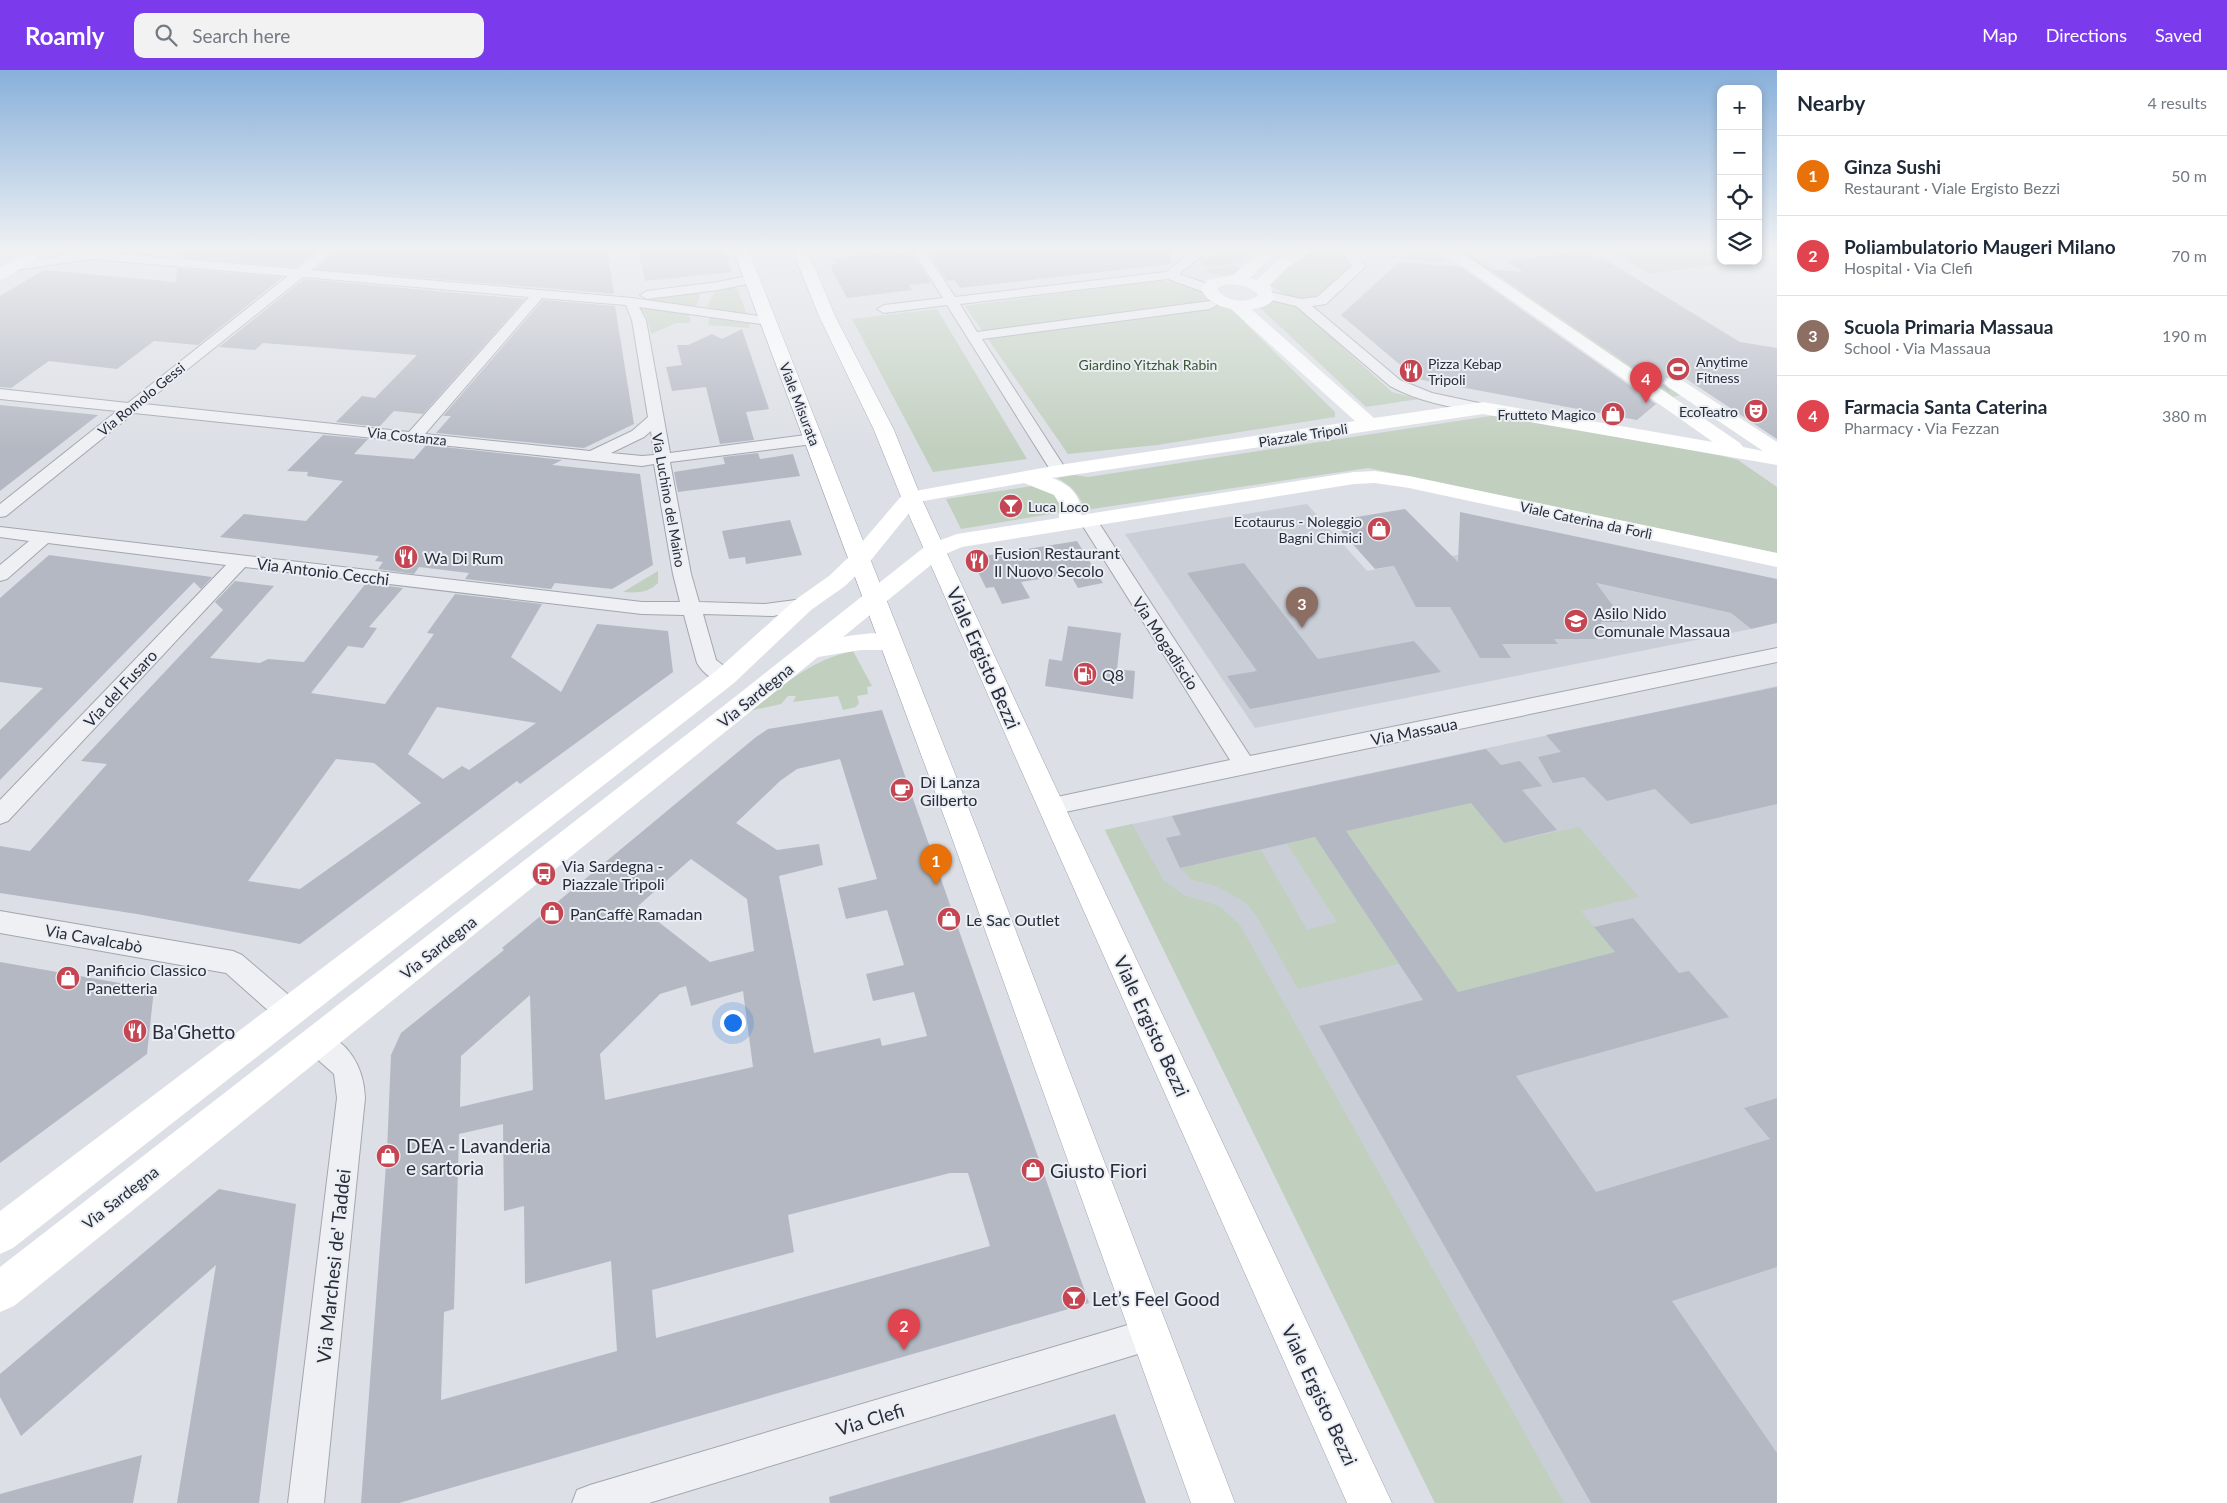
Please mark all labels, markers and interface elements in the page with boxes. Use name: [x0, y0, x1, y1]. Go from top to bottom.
search box: [134, 13, 484, 58]
text: Roamly: [25, 21, 104, 50]
icon: search: [152, 21, 180, 49]
text: Search here: [192, 24, 290, 47]
text: Map: [1982, 24, 2018, 46]
text: Directions: [2046, 24, 2127, 46]
text: Saved: [2155, 24, 2202, 46]
map controls: [1717, 85, 1762, 265]
button: +: [1717, 85, 1762, 130]
text: Nearby: [1797, 90, 1865, 115]
text: 4 results: [2147, 93, 2207, 112]
button: −: [1717, 130, 1762, 175]
text: Ginza Sushi: [1844, 155, 1941, 178]
text: 1: [1808, 166, 1818, 185]
text: 50 m: [2171, 166, 2207, 185]
button: locate: [1717, 175, 1762, 220]
text: Restaurant · Viale Ergisto Bezzi: [1844, 178, 2060, 197]
button: layers: [1717, 220, 1762, 265]
text: Poliambulatorio Maugeri Milano: [1844, 235, 2116, 258]
text: 2: [1808, 246, 1818, 265]
text: 70 m: [2171, 246, 2207, 265]
text: Hospital · Via Clefi: [1844, 258, 1973, 277]
text: Scuola Primaria Massaua: [1844, 315, 2053, 338]
text: 3: [1808, 326, 1818, 345]
text: 190 m: [2162, 326, 2207, 345]
text: School · Via Massaua: [1844, 338, 1991, 357]
place label: Anytime Fitness: [1696, 353, 1748, 386]
place label: Pizza Kebap Tripoli: [1428, 355, 1502, 388]
park label: Giardino Yitzhak Rabin: [1079, 356, 1217, 373]
sports icon: Anytime Fitness: [1665, 356, 1691, 382]
restaurant icon: Pizza Kebap Tripoli: [1398, 358, 1424, 384]
street label: Via Romolo Gessi: [94, 359, 188, 439]
street label: Viale Misurata: [776, 360, 824, 448]
pin: 4: [1630, 362, 1662, 403]
text: Farmacia Santa Caterina: [1844, 395, 2047, 418]
theatre icon: EcoTeatro: [1743, 398, 1769, 424]
shop icon: Frutteto Magico: [1600, 401, 1626, 427]
place label: EcoTeatro: [1679, 403, 1738, 420]
place label: Frutteto Magico: [1498, 406, 1596, 423]
text: 4: [1808, 406, 1818, 425]
text: 380 m: [2162, 406, 2207, 425]
text: Pharmacy · Via Fezzan: [1844, 418, 2000, 437]
street label: Piazzale Tripoli: [1257, 420, 1349, 450]
street label: Via Costanza: [366, 423, 448, 449]
street label: Via Luchino del Maino: [649, 431, 689, 569]
bar icon: Luca Loco: [998, 493, 1024, 519]
place label: Luca Loco: [1028, 498, 1089, 515]
street label: Viale Caterina da Forlì: [1518, 498, 1654, 542]
place label: Ecotaurus - Noleggio Bagni Chimici: [1234, 513, 1362, 546]
shop icon: Ecotaurus - Noleggio Bagni Chimici: [1366, 516, 1392, 542]
place label: Fusion Restaurant Il Nuovo Secolo: [994, 543, 1120, 580]
restaurant icon: Wa Di Rum: [393, 544, 419, 570]
place label: Wa Di Rum: [424, 548, 503, 567]
restaurant icon: Fusion Restaurant Il Nuovo Secolo: [964, 548, 990, 574]
street label: Via Antonio Cecchi: [256, 553, 390, 589]
street label: Viale Ergisto Bezzi: [942, 584, 1026, 732]
pin: 3: [1286, 587, 1318, 628]
street label: Via Mogadiscio: [1129, 593, 1203, 693]
place label: Asilo Nido Comunale Massaua: [1594, 603, 1730, 640]
school or university icon: Asilo Nido Comunale Massaua: [1563, 608, 1589, 634]
street label: Via del Fusaro: [79, 645, 161, 731]
street label: Via Sardegna: [714, 659, 796, 731]
fuel station icon: Q8: [1072, 661, 1098, 687]
place label: Q8: [1102, 665, 1124, 684]
street label: Via Massaua: [1369, 713, 1459, 749]
place label: Di Lanza Gilberto: [920, 772, 980, 809]
cafe icon: Di Lanza Gilberto: [889, 777, 915, 803]
pin: 1: [920, 844, 952, 885]
place label: Via Sardegna - Piazzale Tripoli: [562, 856, 665, 893]
bus stop icon: Via Sardegna - Piazzale Tripoli: [531, 861, 557, 887]
shop icon: PanCaffè Ramadan: [539, 900, 565, 926]
place label: PanCaffè Ramadan: [570, 904, 702, 923]
shop icon: Le Sac Outlet: [936, 906, 962, 932]
place label: Le Sac Outlet: [966, 910, 1060, 929]
street label: Via Sardegna: [396, 911, 480, 983]
street label: Via Cavalcabò: [44, 920, 144, 956]
street label: Viale Ergisto Bezzi: [1109, 952, 1195, 1100]
place label: Panificio Classico Panetteria: [86, 960, 207, 997]
shop icon: Panificio Classico Panetteria: [55, 965, 81, 991]
your location: [720, 1010, 746, 1036]
restaurant icon: Ba'Ghetto: [122, 1018, 148, 1044]
place label: Ba'Ghetto: [152, 1020, 235, 1043]
place label: DEA - Lavanderia e sartoria: [406, 1134, 551, 1179]
shop icon: DEA - Lavanderia e sartoria: [375, 1143, 401, 1169]
shop icon: Giusto Fiori: [1020, 1157, 1046, 1183]
place label: Giusto Fiori: [1050, 1159, 1147, 1182]
street label: Via Sardegna: [78, 1161, 162, 1233]
street label: Via Marchesi de' Taddei: [311, 1168, 355, 1364]
bar icon: Let’s Feel Good: [1061, 1285, 1087, 1311]
place label: Let’s Feel Good: [1092, 1287, 1220, 1310]
pin: 2: [888, 1309, 920, 1350]
street label: Viale Ergisto Bezzi: [1277, 1321, 1363, 1469]
street label: Via Clefi: [833, 1398, 907, 1440]

